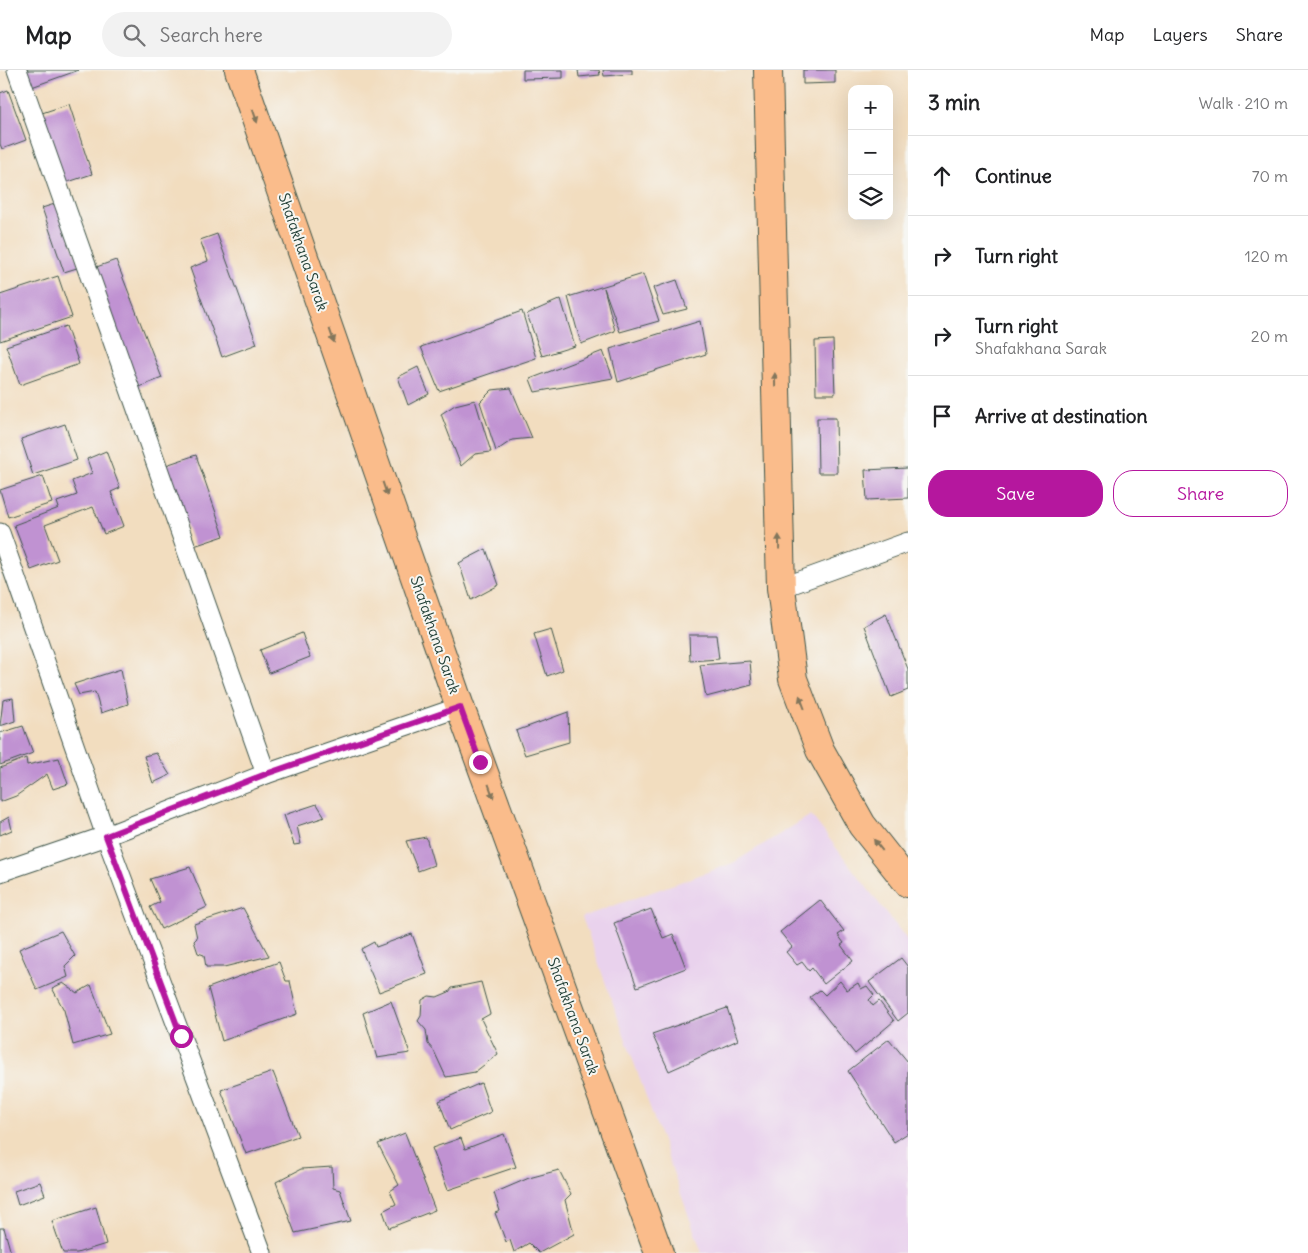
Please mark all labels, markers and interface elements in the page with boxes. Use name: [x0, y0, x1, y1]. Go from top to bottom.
search box: [102, 12, 452, 57]
text: Map: [25, 20, 72, 50]
icon: search: [120, 21, 148, 49]
text: Search here: [160, 23, 263, 47]
text: Map: [1089, 23, 1124, 46]
text: Layers: [1152, 23, 1208, 46]
text: Share: [1236, 23, 1283, 46]
map controls: [848, 85, 893, 220]
button: +: [848, 85, 893, 130]
text: 3 min: [928, 89, 980, 116]
text: Walk · 210 m: [1198, 93, 1288, 113]
one-way arrow: [252, 109, 260, 124]
button: −: [848, 130, 893, 175]
icon: ahead: [928, 162, 956, 190]
text: Continue: [975, 164, 1052, 188]
text: 70 m: [1252, 166, 1288, 186]
button: layers: [848, 175, 893, 220]
street label: Shafakhana Sarak: [274, 190, 333, 314]
icon: right: [928, 242, 956, 270]
text: Turn right: [975, 244, 1058, 268]
text: 120 m: [1245, 246, 1288, 266]
text: Turn right: [975, 314, 1058, 338]
icon: right: [928, 322, 956, 350]
text: 20 m: [1251, 326, 1288, 346]
one-way arrow: [328, 328, 336, 343]
text: Shafakhana Sarak: [975, 338, 1107, 358]
one-way arrow: [771, 372, 779, 388]
icon: arrive: [928, 402, 956, 430]
text: Arrive at destination: [975, 404, 1148, 428]
button: Save: [928, 470, 1103, 517]
button: Share: [1113, 470, 1288, 517]
one-way arrow: [382, 482, 389, 497]
one-way arrow: [775, 534, 783, 550]
street label: Shafakhana Sarak: [406, 573, 465, 697]
one-way arrow: [798, 695, 805, 710]
route end: [469, 751, 492, 774]
one-way arrow: [487, 784, 495, 799]
one-way arrow: [872, 839, 883, 852]
street label: Shafakhana Sarak: [543, 955, 604, 1077]
route start: [170, 1025, 193, 1048]

